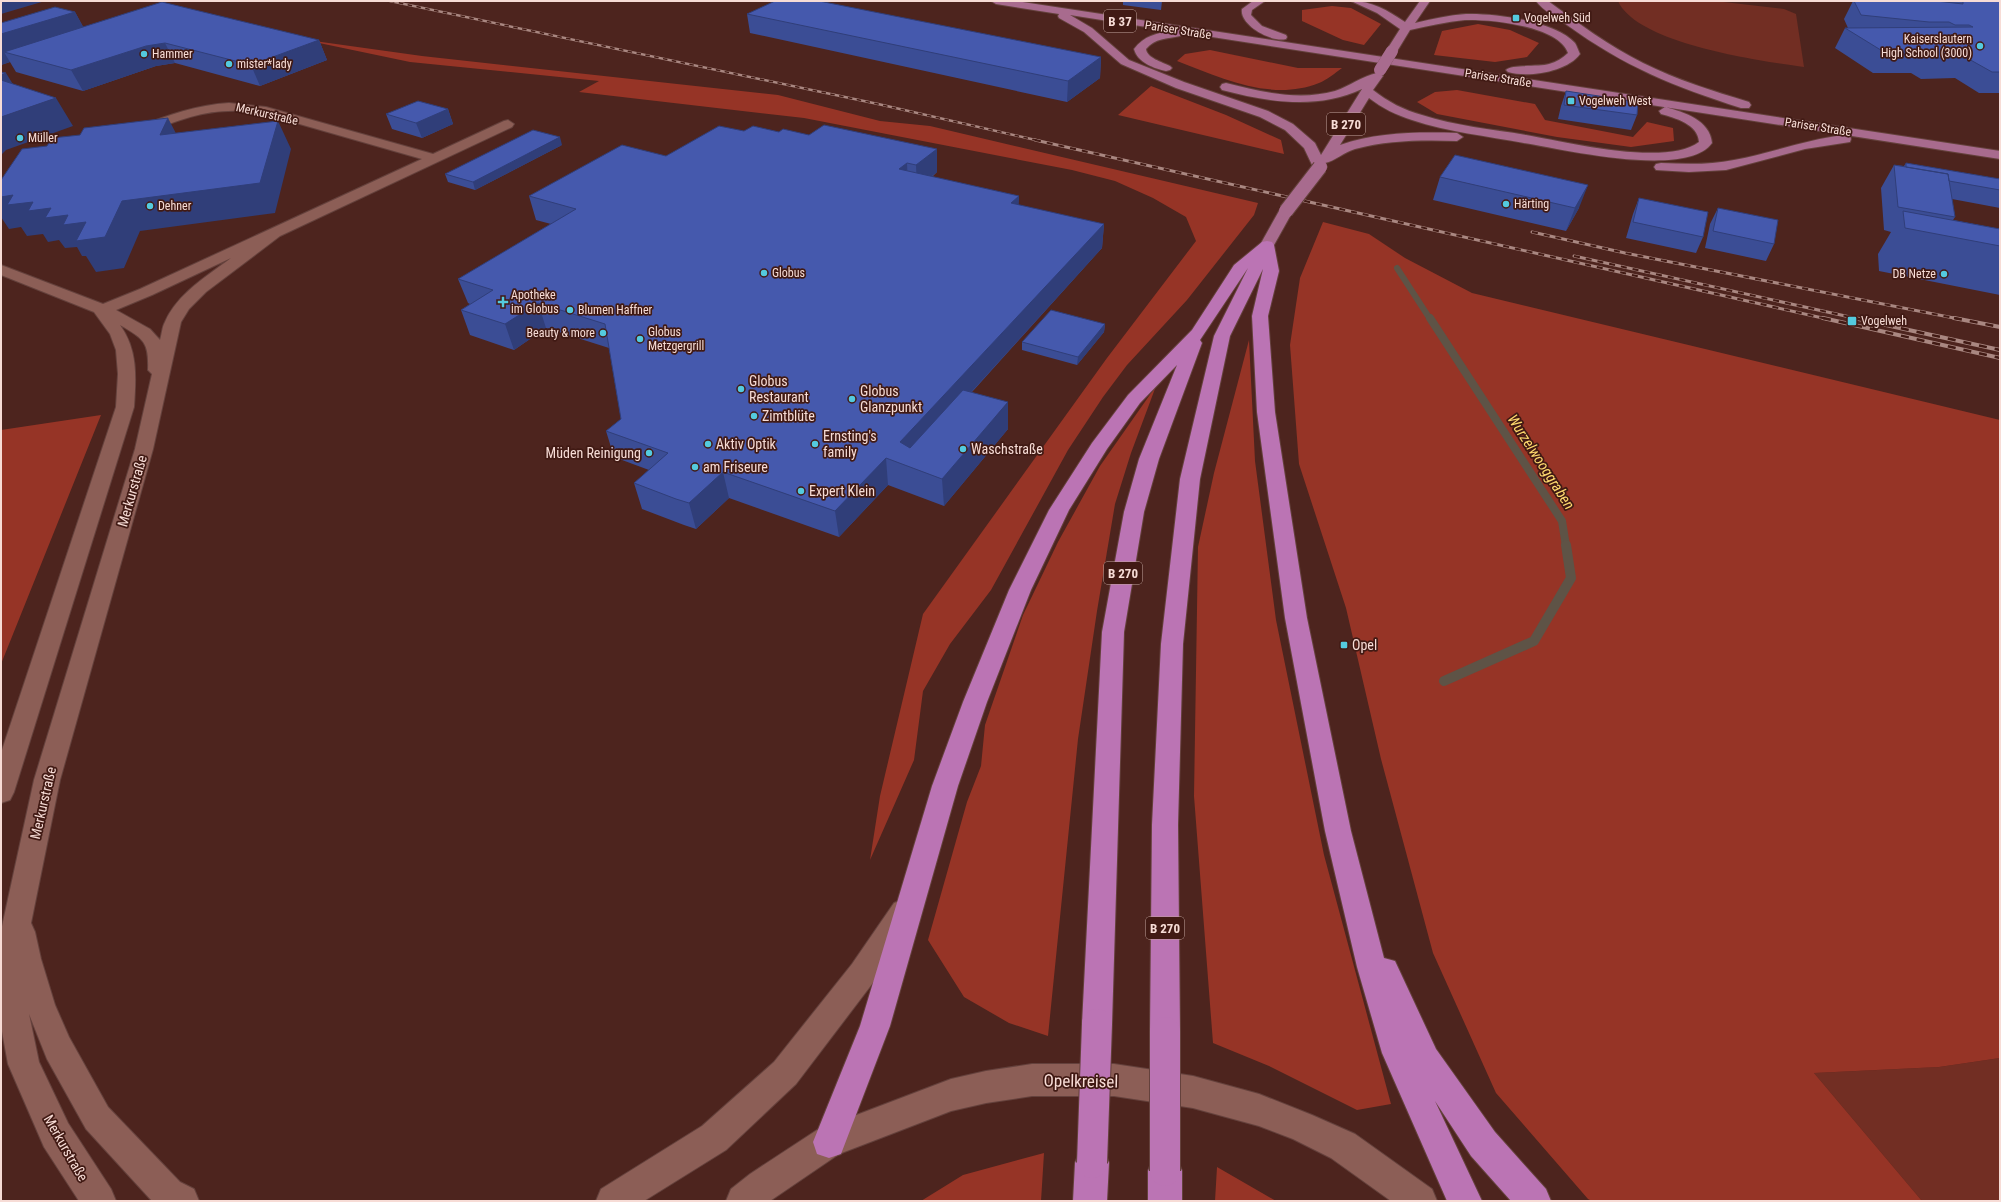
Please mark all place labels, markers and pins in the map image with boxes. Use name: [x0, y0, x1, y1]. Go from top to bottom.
place label: Vogelweh Süd: [1524, 11, 1591, 25]
marker: Vogelweh Süd: [1511, 13, 1521, 23]
place label: Kaiserslautern High School (3000): [1881, 32, 1972, 60]
marker: Kaiserslautern High School (3000): [1975, 41, 1985, 51]
place label: Hammer: [152, 47, 193, 61]
marker: Hammer: [139, 49, 149, 59]
place label: mister*lady: [237, 57, 292, 71]
marker: mister*lady: [224, 59, 234, 69]
place label: Vogelweh West: [1579, 94, 1652, 108]
marker: Vogelweh West: [1566, 96, 1576, 106]
place label: Müller: [28, 131, 58, 145]
marker: Müller: [15, 133, 25, 143]
place label: Härting: [1514, 197, 1549, 211]
place label: Dehner: [158, 199, 192, 213]
marker: Härting: [1501, 199, 1511, 209]
marker: Dehner: [145, 201, 155, 211]
place label: Globus: [772, 266, 805, 280]
place label: DB Netze: [1892, 267, 1936, 281]
marker: Globus: [759, 268, 769, 278]
marker: DB Netze: [1939, 269, 1949, 279]
place label: Apotheke im Globus: [511, 288, 559, 316]
marker: Apotheke im Globus: [498, 297, 508, 307]
place label: Blumen Haffner: [578, 303, 653, 317]
marker: Blumen Haffner: [565, 305, 575, 315]
place label: Vogelweh: [1861, 314, 1907, 328]
marker: Vogelweh: [1846, 315, 1858, 327]
place label: Globus Metzgergrill: [648, 325, 704, 353]
place label: Beauty & more: [526, 326, 595, 340]
marker: Beauty & more: [598, 328, 608, 338]
marker: Globus Metzgergrill: [635, 334, 645, 344]
place label: Globus Restaurant: [749, 373, 809, 405]
place label: Globus Glanzpunkt: [860, 383, 922, 415]
marker: Globus Restaurant: [736, 384, 746, 394]
marker: Globus Glanzpunkt: [847, 394, 857, 404]
place label: Zimtblüte: [762, 408, 815, 424]
marker: Zimtblüte: [749, 411, 759, 421]
place label: Ernsting's family: [823, 428, 877, 460]
place label: Aktiv Optik: [716, 436, 777, 452]
marker: Aktiv Optik: [703, 439, 713, 449]
marker: Ernsting's family: [810, 439, 820, 449]
place label: Waschstraße: [971, 441, 1043, 457]
marker: Waschstraße: [958, 444, 968, 454]
place label: Müden Reinigung: [546, 445, 641, 461]
marker: Müden Reinigung: [644, 448, 654, 458]
place label: am Friseure: [703, 459, 768, 475]
marker: am Friseure: [690, 462, 700, 472]
place label: Expert Klein: [809, 483, 875, 499]
marker: Expert Klein: [796, 486, 806, 496]
place label: Opel: [1352, 637, 1377, 653]
marker: Opel: [1339, 640, 1349, 650]

